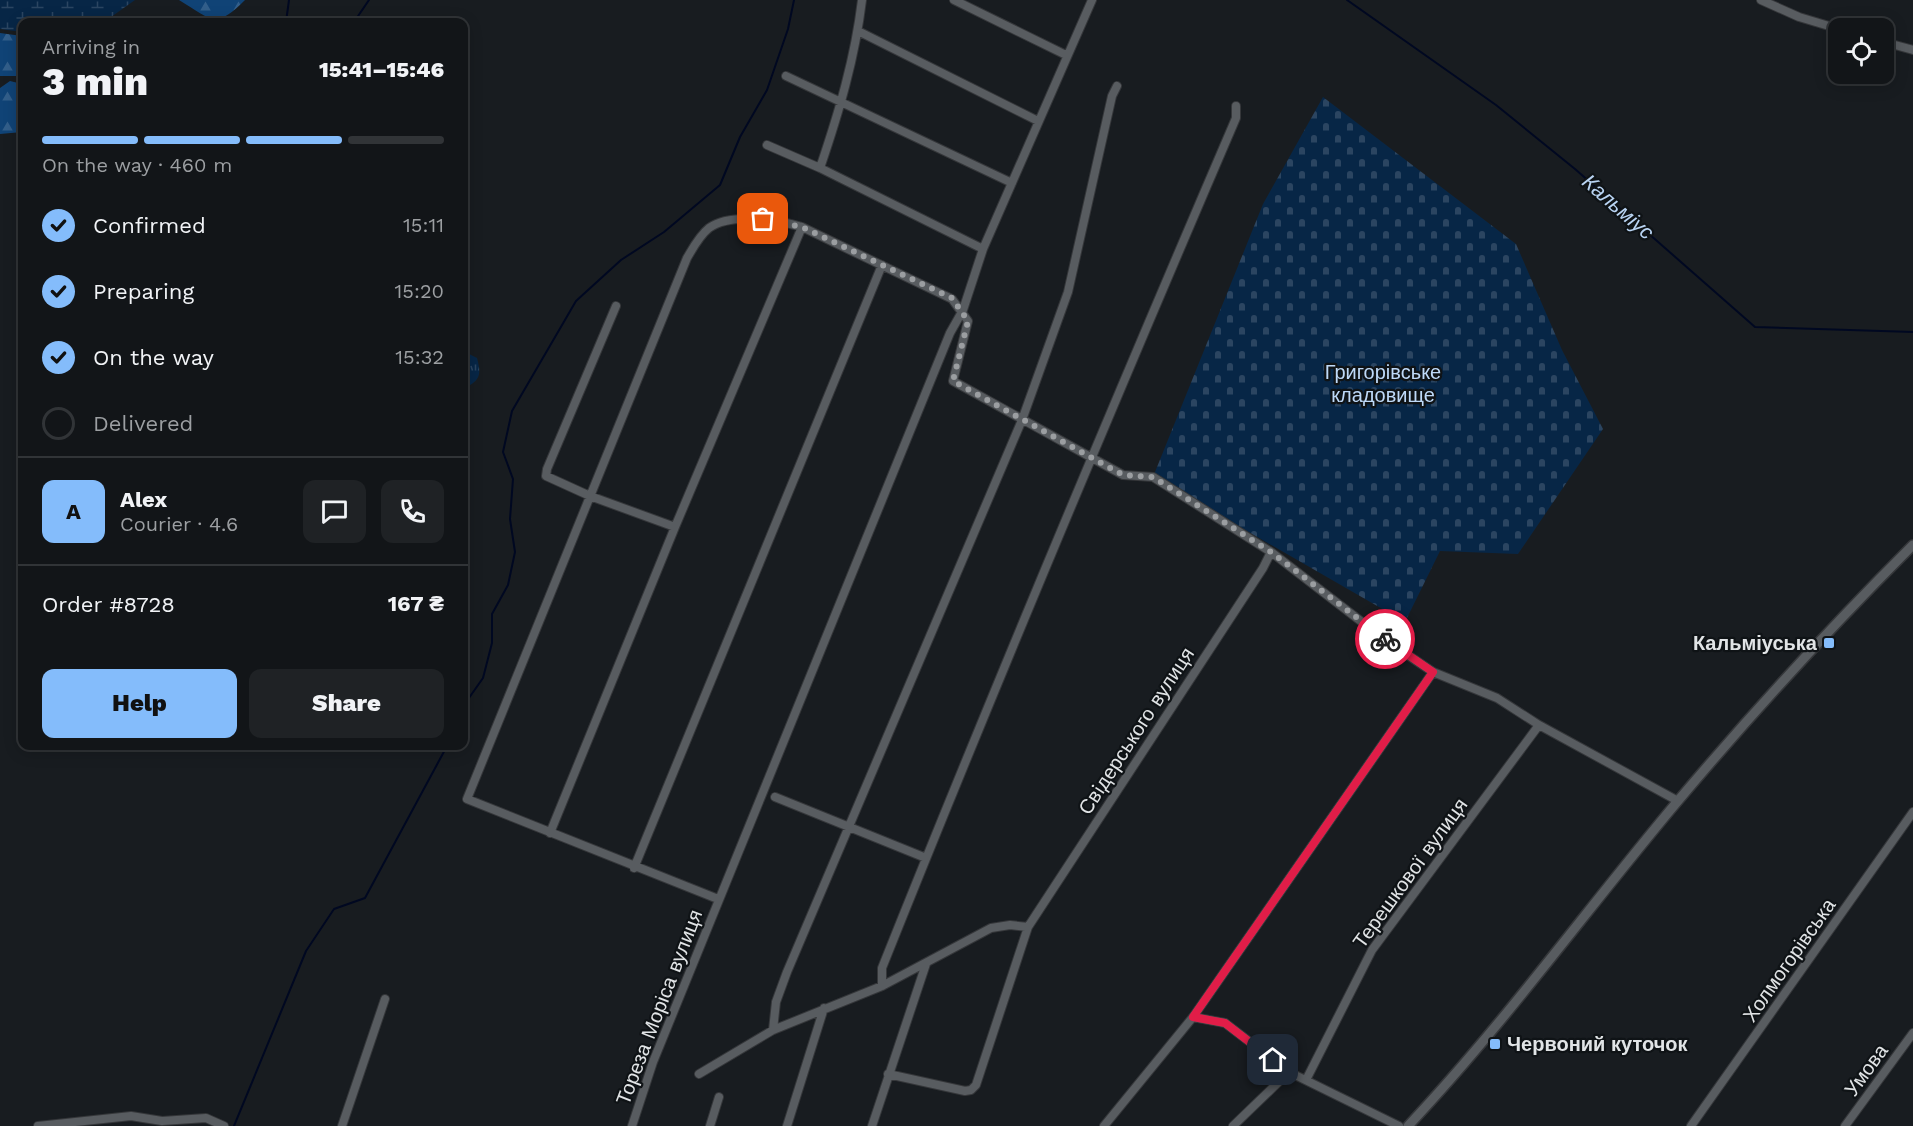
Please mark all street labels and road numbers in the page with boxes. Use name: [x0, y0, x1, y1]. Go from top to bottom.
street label: Свiдерського вулиця: [1073, 643, 1199, 819]
street label: Терешкової вулиця: [1348, 793, 1472, 953]
street label: Холмогорівська: [1738, 893, 1841, 1026]
street label: Тореза Моріса вулиця: [611, 906, 707, 1108]
street label: Умова: [1839, 1039, 1893, 1101]

